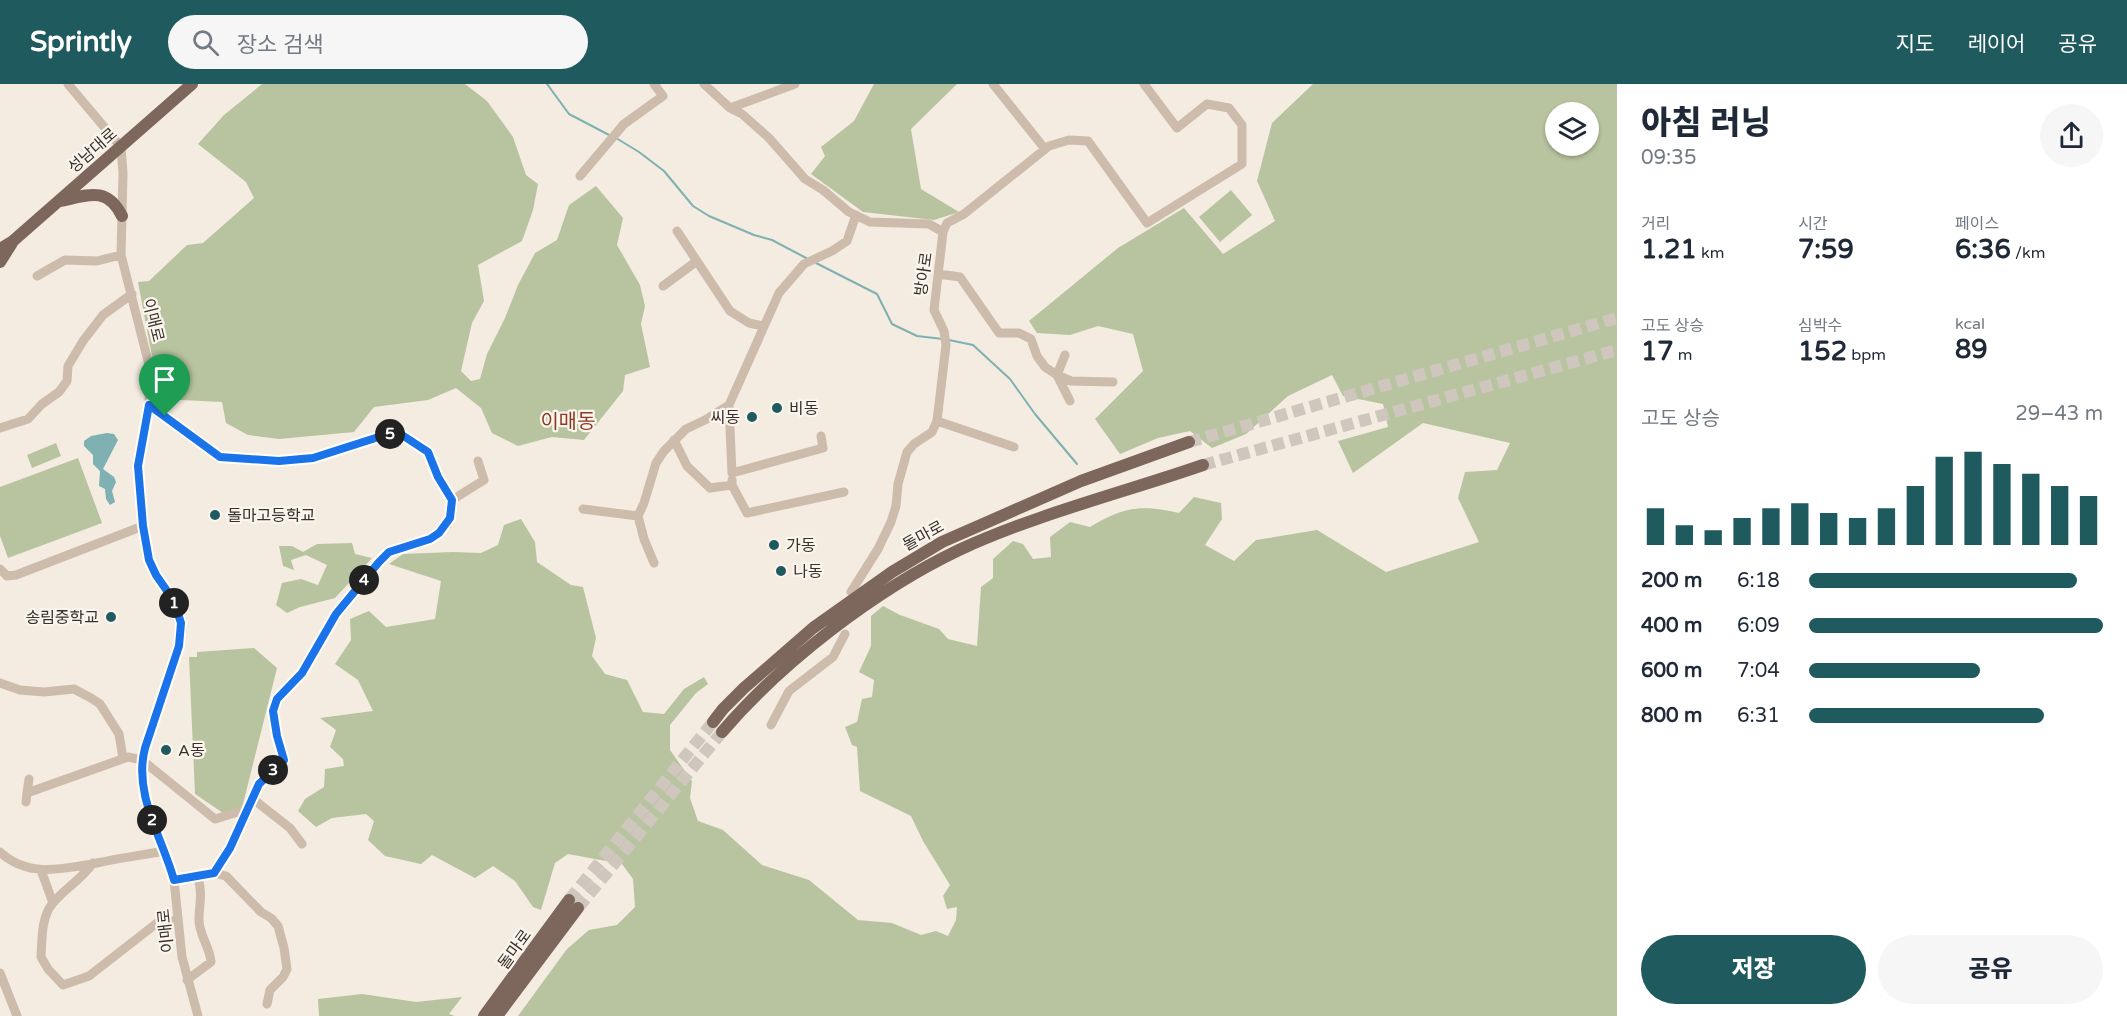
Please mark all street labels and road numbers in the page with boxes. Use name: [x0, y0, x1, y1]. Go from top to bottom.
street label: 성남대로: [64, 124, 122, 178]
street label: 방아로: [911, 251, 937, 297]
street label: 이매로: [138, 296, 168, 344]
street label: 돌마로: [899, 516, 948, 555]
street label: 이매로: [154, 908, 178, 954]
street label: 돌마로: [494, 926, 536, 973]

